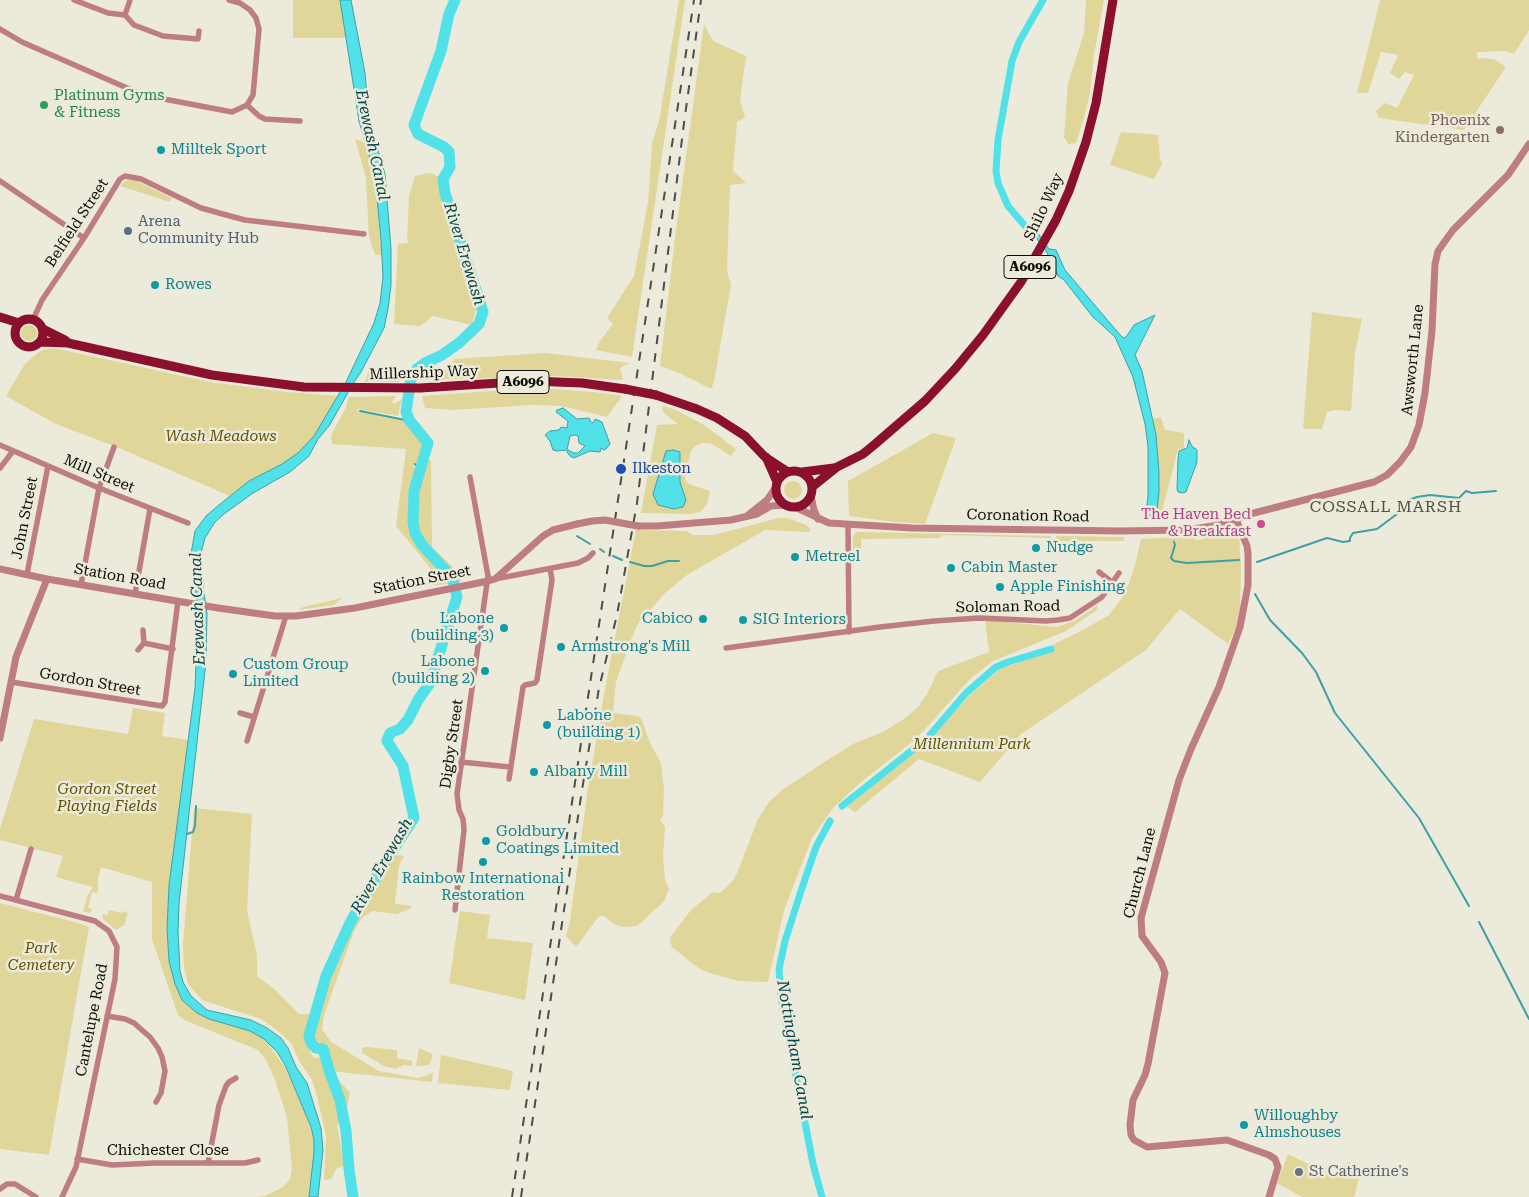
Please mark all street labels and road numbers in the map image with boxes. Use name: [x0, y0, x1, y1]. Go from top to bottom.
street label: Shilo Way: [1020, 170, 1068, 244]
street label: Belfield Street: [42, 175, 112, 271]
road number: A6096: [1004, 256, 1056, 278]
street label: Awsworth Lane: [1398, 303, 1428, 417]
street label: Millership Way: [369, 362, 479, 384]
road number: A6096: [497, 371, 549, 394]
street label: Mill Street: [61, 451, 137, 497]
street label: John Street: [8, 475, 42, 561]
street label: Coronation Road: [966, 506, 1090, 526]
street label: Station Road: [73, 560, 167, 594]
street label: Station Street: [372, 562, 472, 598]
street label: Soloman Road: [955, 597, 1061, 617]
street label: Gordon Street: [38, 664, 142, 700]
street label: Digby Street: [437, 698, 467, 790]
street label: Church Lane: [1120, 826, 1160, 920]
street label: Cantelupe Road: [72, 962, 112, 1078]
street label: Chichester Close: [107, 1142, 229, 1160]

